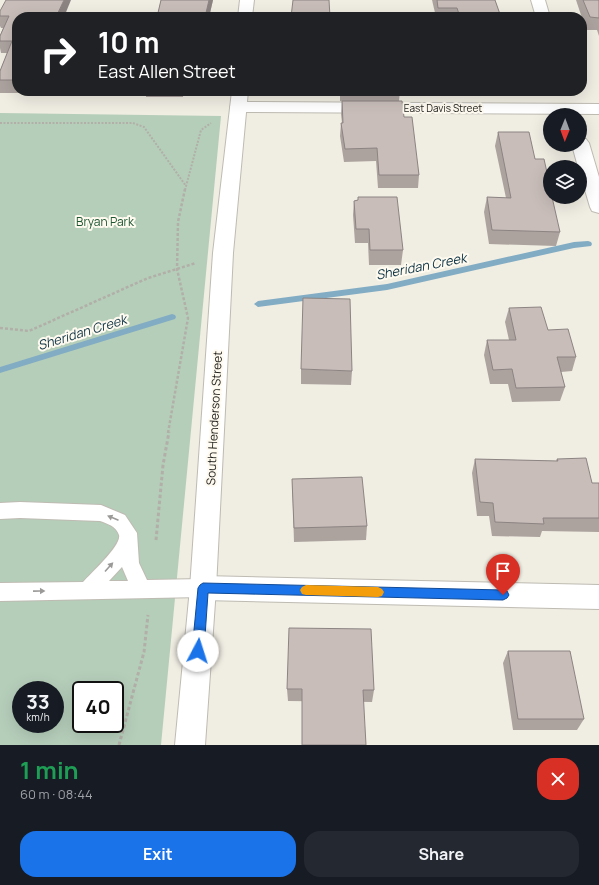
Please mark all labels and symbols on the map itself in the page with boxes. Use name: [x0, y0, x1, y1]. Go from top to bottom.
street label: East Davis Street: [404, 101, 482, 115]
north arrow: [543, 108, 587, 152]
park label: Bryan Park: [76, 213, 135, 230]
water label: Sheridan Creek: [374, 248, 470, 284]
water label: Sheridan Creek: [35, 309, 131, 354]
street label: South Henderson Street: [202, 350, 226, 486]
one-way arrow: [107, 515, 118, 521]
pin: [486, 554, 520, 595]
one-way arrow: [105, 562, 114, 572]
one-way arrow: [33, 588, 46, 594]
position arrow: [177, 630, 219, 672]
speed limit sign: 40: [72, 681, 124, 733]

